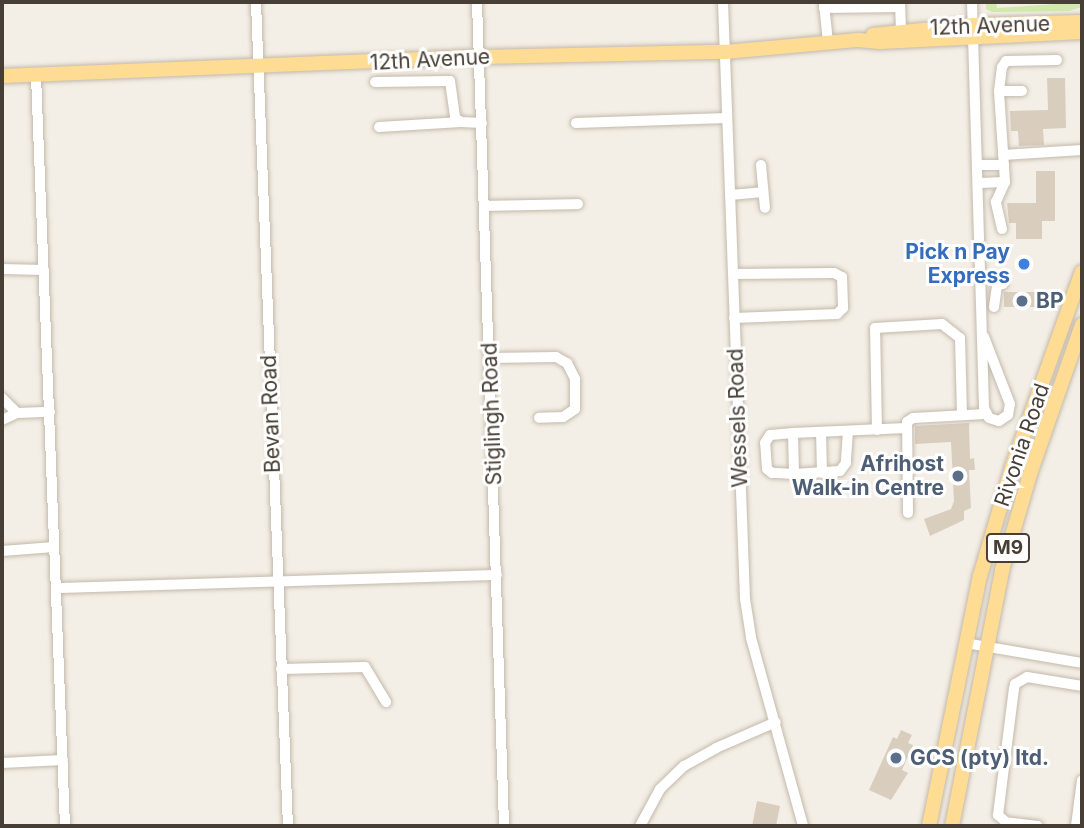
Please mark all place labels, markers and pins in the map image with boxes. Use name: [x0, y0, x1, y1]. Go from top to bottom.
place label: Pick n Pay Express: [905, 239, 1010, 289]
marker: Pick n Pay Express: [1016, 256, 1032, 272]
place label: BP: [1036, 288, 1064, 314]
marker: BP: [1014, 293, 1030, 309]
place label: Afrihost Walk-in Centre: [792, 451, 944, 501]
marker: Afrihost Walk-in Centre: [950, 468, 966, 484]
place label: GCS (pty) ltd.: [910, 745, 1049, 771]
marker: GCS (pty) ltd.: [888, 750, 904, 766]

